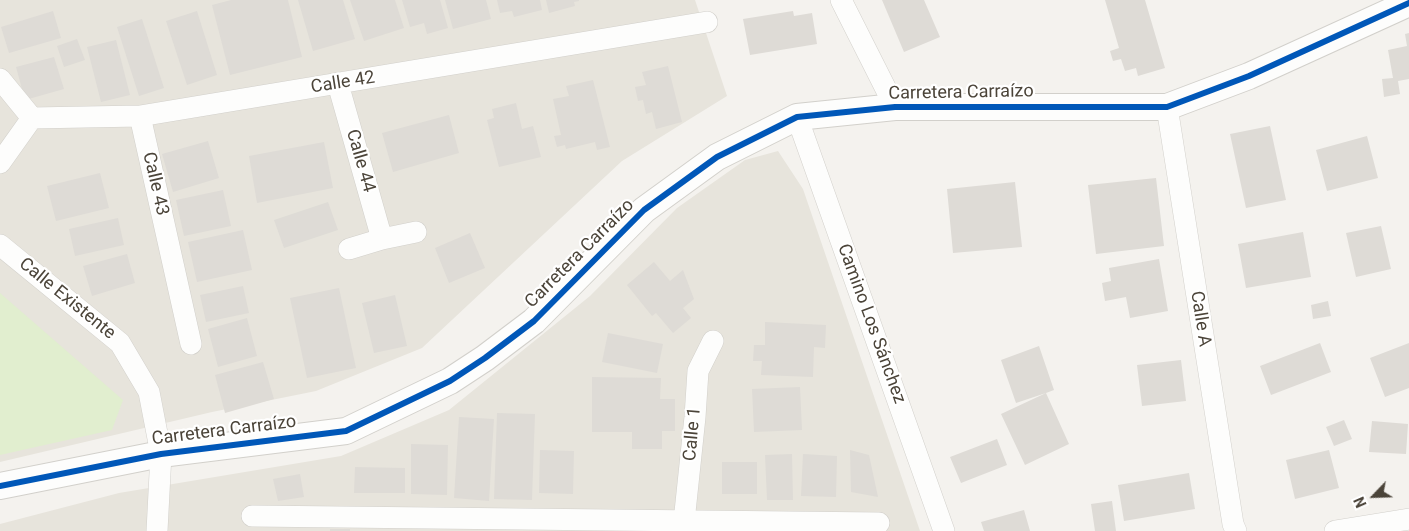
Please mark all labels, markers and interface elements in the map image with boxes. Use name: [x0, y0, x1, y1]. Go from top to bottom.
street label: Calle 42: [309, 67, 377, 99]
street label: Carretera Carraízo: [888, 81, 1034, 105]
street label: Calle 44: [341, 127, 379, 195]
street label: Calle 43: [137, 150, 173, 218]
street label: Carretera Carraízo: [521, 195, 639, 313]
street label: Camino Los Sánchez: [832, 241, 910, 407]
street label: Calle Existente: [14, 254, 120, 344]
street label: Calle A: [1185, 290, 1215, 348]
street label: Calle 1: [680, 406, 706, 462]
street label: Carretera Carraízo: [151, 411, 297, 451]
north arrow: [1349, 471, 1399, 521]
text: N: [1351, 494, 1370, 510]

